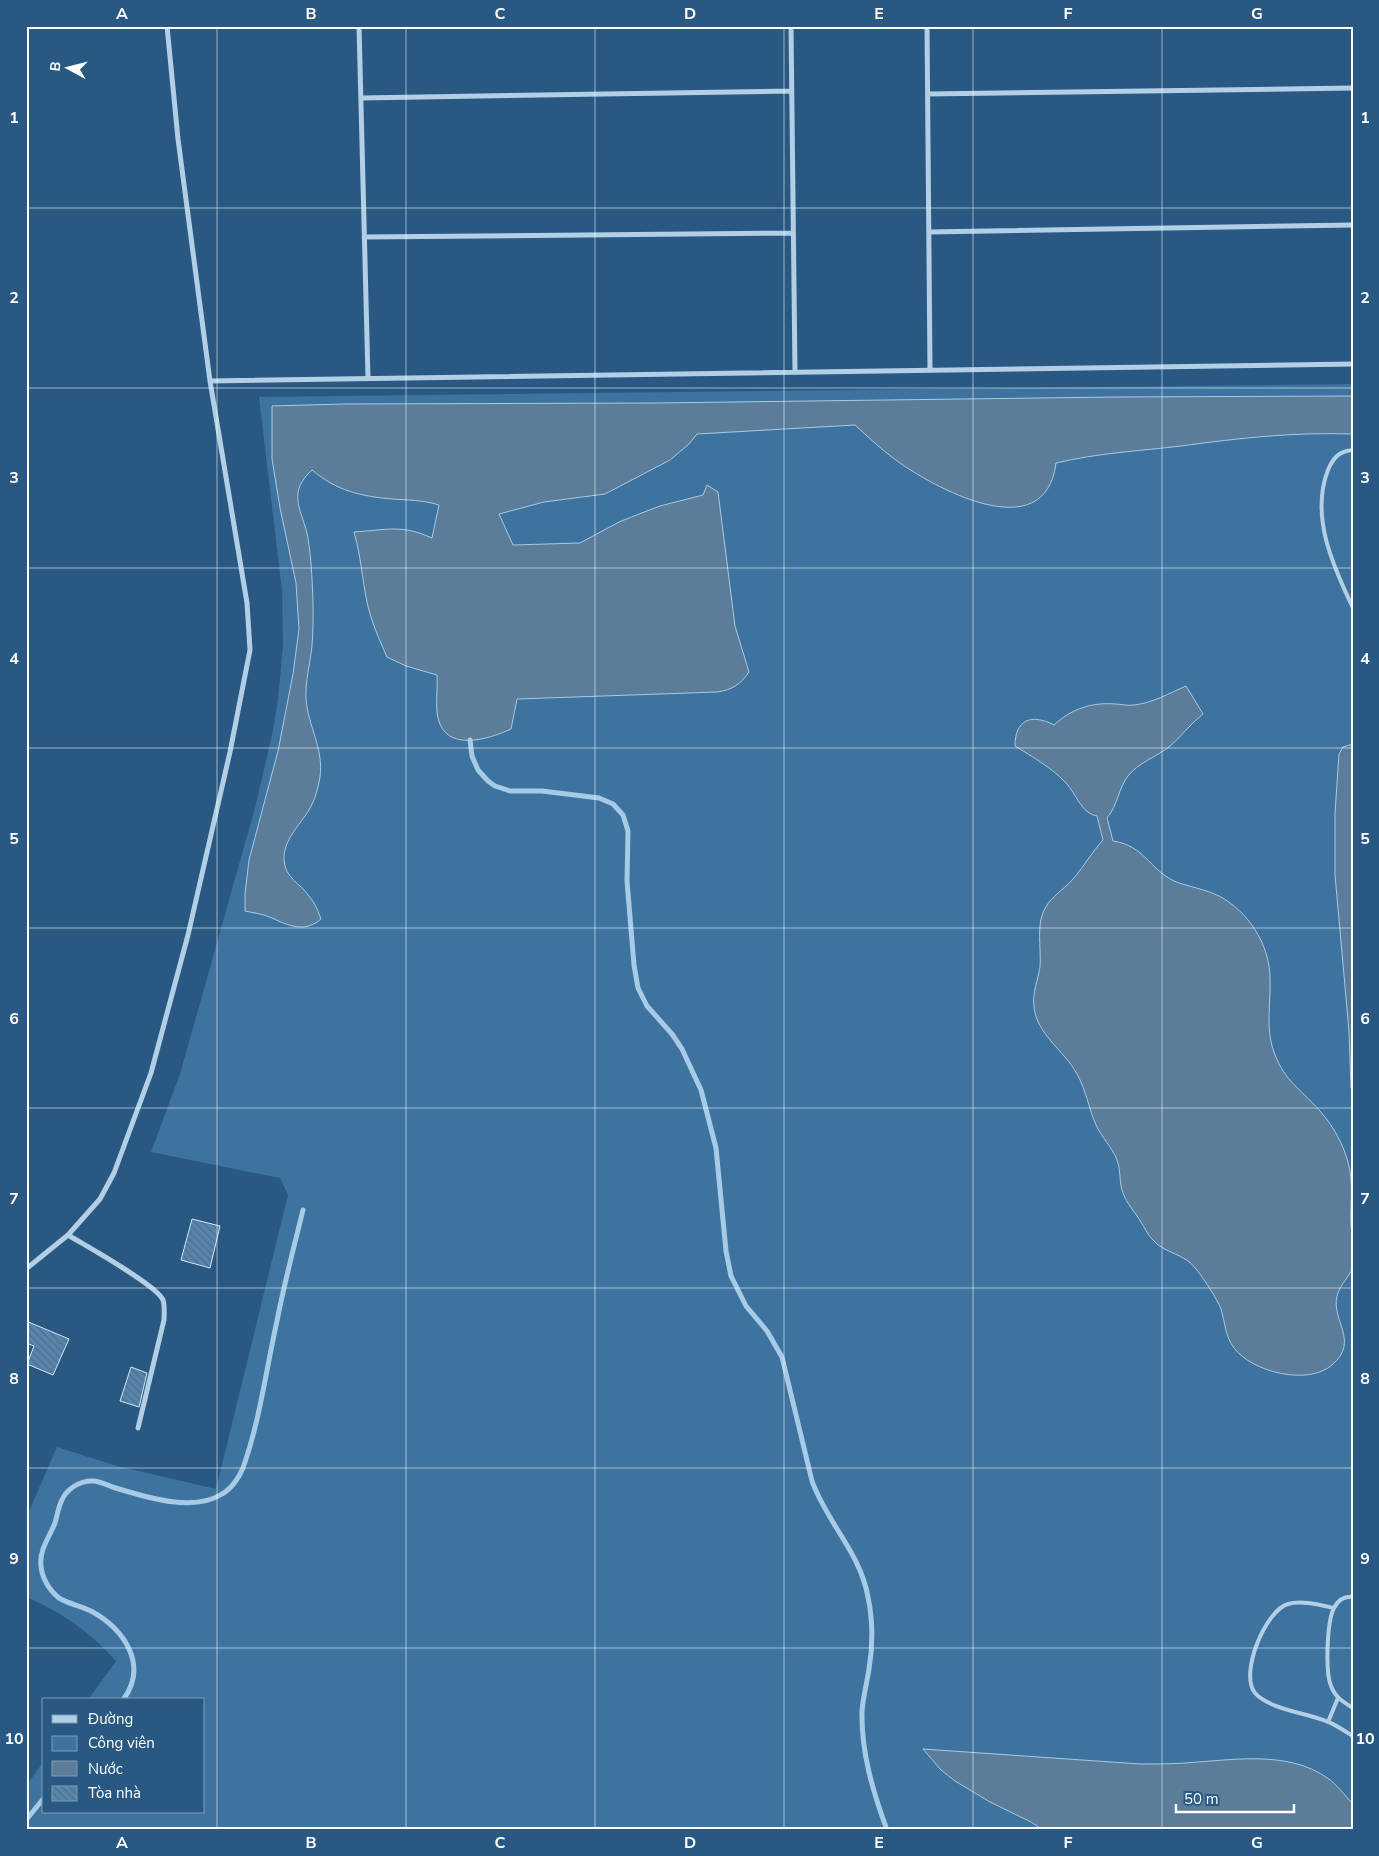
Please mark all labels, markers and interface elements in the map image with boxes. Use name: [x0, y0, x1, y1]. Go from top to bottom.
text: A: [116, 3, 128, 25]
text: B: [305, 3, 317, 25]
text: C: [495, 3, 506, 25]
text: D: [684, 3, 696, 25]
text: E: [874, 3, 884, 25]
text: F: [1064, 3, 1073, 25]
text: G: [1251, 3, 1263, 25]
north arrow: [42, 42, 92, 92]
text: B: [46, 61, 66, 72]
text: 1: [9, 107, 19, 129]
text: 1: [1360, 107, 1370, 129]
text: 2: [9, 287, 19, 309]
text: 2: [1360, 287, 1370, 309]
text: 3: [9, 467, 19, 489]
text: 3: [1360, 467, 1370, 489]
text: 4: [9, 648, 19, 670]
text: 4: [1360, 648, 1370, 670]
text: 5: [9, 828, 19, 850]
text: 5: [1360, 828, 1370, 850]
text: 6: [9, 1008, 19, 1030]
text: 6: [1360, 1008, 1370, 1030]
text: 7: [9, 1188, 19, 1210]
text: 7: [1360, 1188, 1370, 1210]
text: 8: [9, 1368, 19, 1390]
text: 8: [1360, 1368, 1370, 1390]
text: 9: [9, 1548, 19, 1570]
text: 9: [1360, 1548, 1370, 1570]
legend: [42, 1698, 205, 1814]
text: Đường: [87, 1709, 133, 1729]
text: 10: [4, 1728, 24, 1750]
text: 10: [1355, 1728, 1375, 1750]
text: Công viên: [88, 1733, 155, 1753]
text: Nước: [88, 1759, 123, 1779]
scale bar: [1176, 1781, 1294, 1813]
text: Tòa nhà: [88, 1783, 141, 1803]
text: 50 m: [1184, 1789, 1219, 1809]
text: A: [116, 1832, 128, 1854]
text: B: [305, 1832, 317, 1854]
text: C: [495, 1832, 506, 1854]
text: D: [684, 1832, 696, 1854]
text: E: [874, 1832, 884, 1854]
text: F: [1064, 1832, 1073, 1854]
text: G: [1251, 1832, 1263, 1854]

